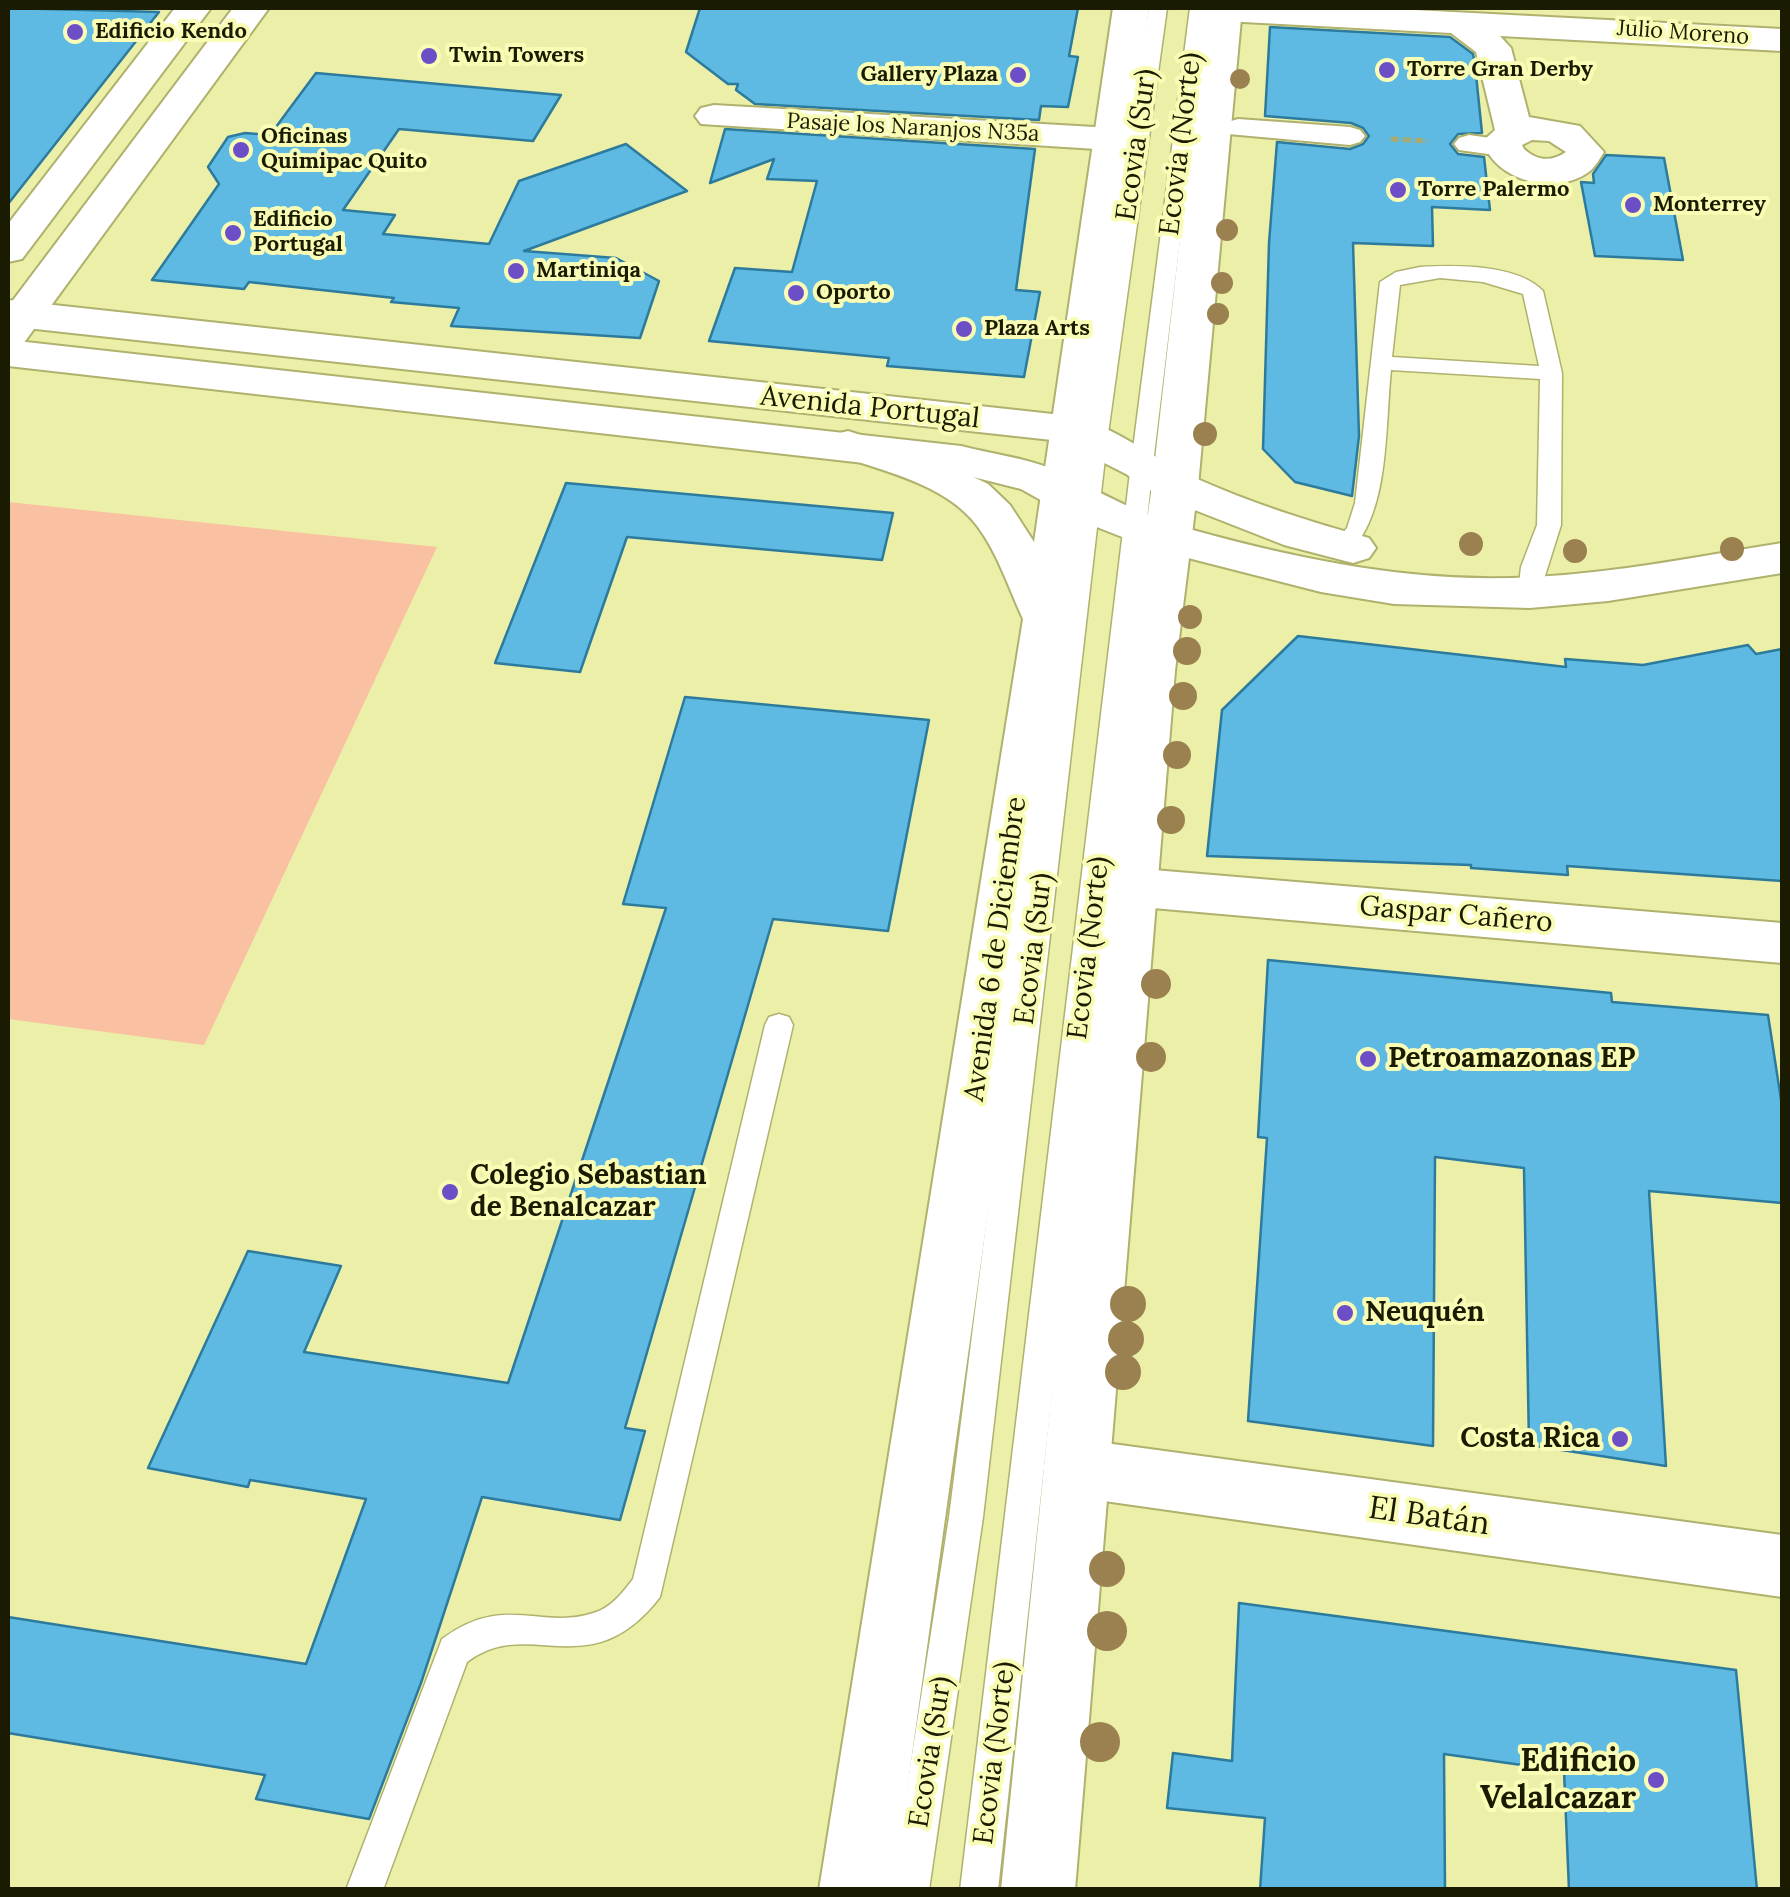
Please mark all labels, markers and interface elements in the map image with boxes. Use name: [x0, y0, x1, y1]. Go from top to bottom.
street label: Julio Moreno: [1616, 15, 1750, 51]
place label: Edificio Kendo: [95, 19, 247, 45]
marker: Edificio Kendo: [64, 21, 86, 43]
place label: Twin Towers: [449, 43, 584, 69]
marker: Twin Towers: [418, 45, 440, 67]
street label: Ecovia (Norte): [1153, 51, 1209, 237]
place label: Torre Gran Derby: [1407, 57, 1593, 83]
marker: Torre Gran Derby: [1376, 59, 1398, 81]
place label: Gallery Plaza: [860, 62, 998, 88]
marker: Gallery Plaza: [1007, 64, 1029, 86]
street label: Ecovia (Sur): [1110, 67, 1164, 223]
street label: Pasaje los Naranjos N35a: [786, 108, 1040, 148]
place label: Oficinas Quimipac Quito: [261, 124, 427, 175]
marker: Oficinas Quimipac Quito: [230, 139, 252, 161]
place label: Torre Palermo: [1418, 177, 1570, 203]
marker: Torre Palermo: [1387, 179, 1409, 201]
place label: Monterrey: [1653, 192, 1766, 218]
marker: Monterrey: [1622, 194, 1644, 216]
place label: Edificio Portugal: [253, 207, 343, 258]
marker: Edificio Portugal: [222, 222, 244, 244]
place label: Martiniqa: [536, 258, 641, 284]
marker: Martiniqa: [505, 260, 527, 282]
place label: Oporto: [816, 280, 891, 306]
marker: Oporto: [785, 282, 807, 304]
place label: Plaza Arts: [984, 316, 1090, 342]
marker: Plaza Arts: [953, 318, 975, 340]
street label: Avenida Portugal: [759, 380, 981, 436]
street label: Avenida 6 de Diciembre: [958, 794, 1034, 1104]
street label: Ecovia (Norte): [1061, 855, 1117, 1041]
street label: Ecovia (Sur): [1008, 871, 1060, 1027]
street label: Gaspar Cañero: [1358, 890, 1554, 940]
place label: Petroamazonas EP: [1388, 1042, 1635, 1076]
marker: Petroamazonas EP: [1357, 1048, 1379, 1070]
place label: Colegio Sebastian de Benalcazar: [470, 1159, 707, 1225]
marker: Colegio Sebastian de Benalcazar: [439, 1181, 461, 1203]
place label: Neuquén: [1365, 1296, 1485, 1330]
marker: Neuquén: [1334, 1302, 1356, 1324]
place label: Costa Rica: [1460, 1422, 1600, 1456]
marker: Costa Rica: [1609, 1428, 1631, 1450]
street label: El Batán: [1366, 1490, 1492, 1544]
street label: Ecovia (Norte): [967, 1660, 1023, 1846]
street label: Ecovia (Sur): [902, 1674, 960, 1830]
place label: Edificio Velalcazar: [1480, 1743, 1636, 1818]
marker: Edificio Velalcazar: [1645, 1769, 1667, 1791]

